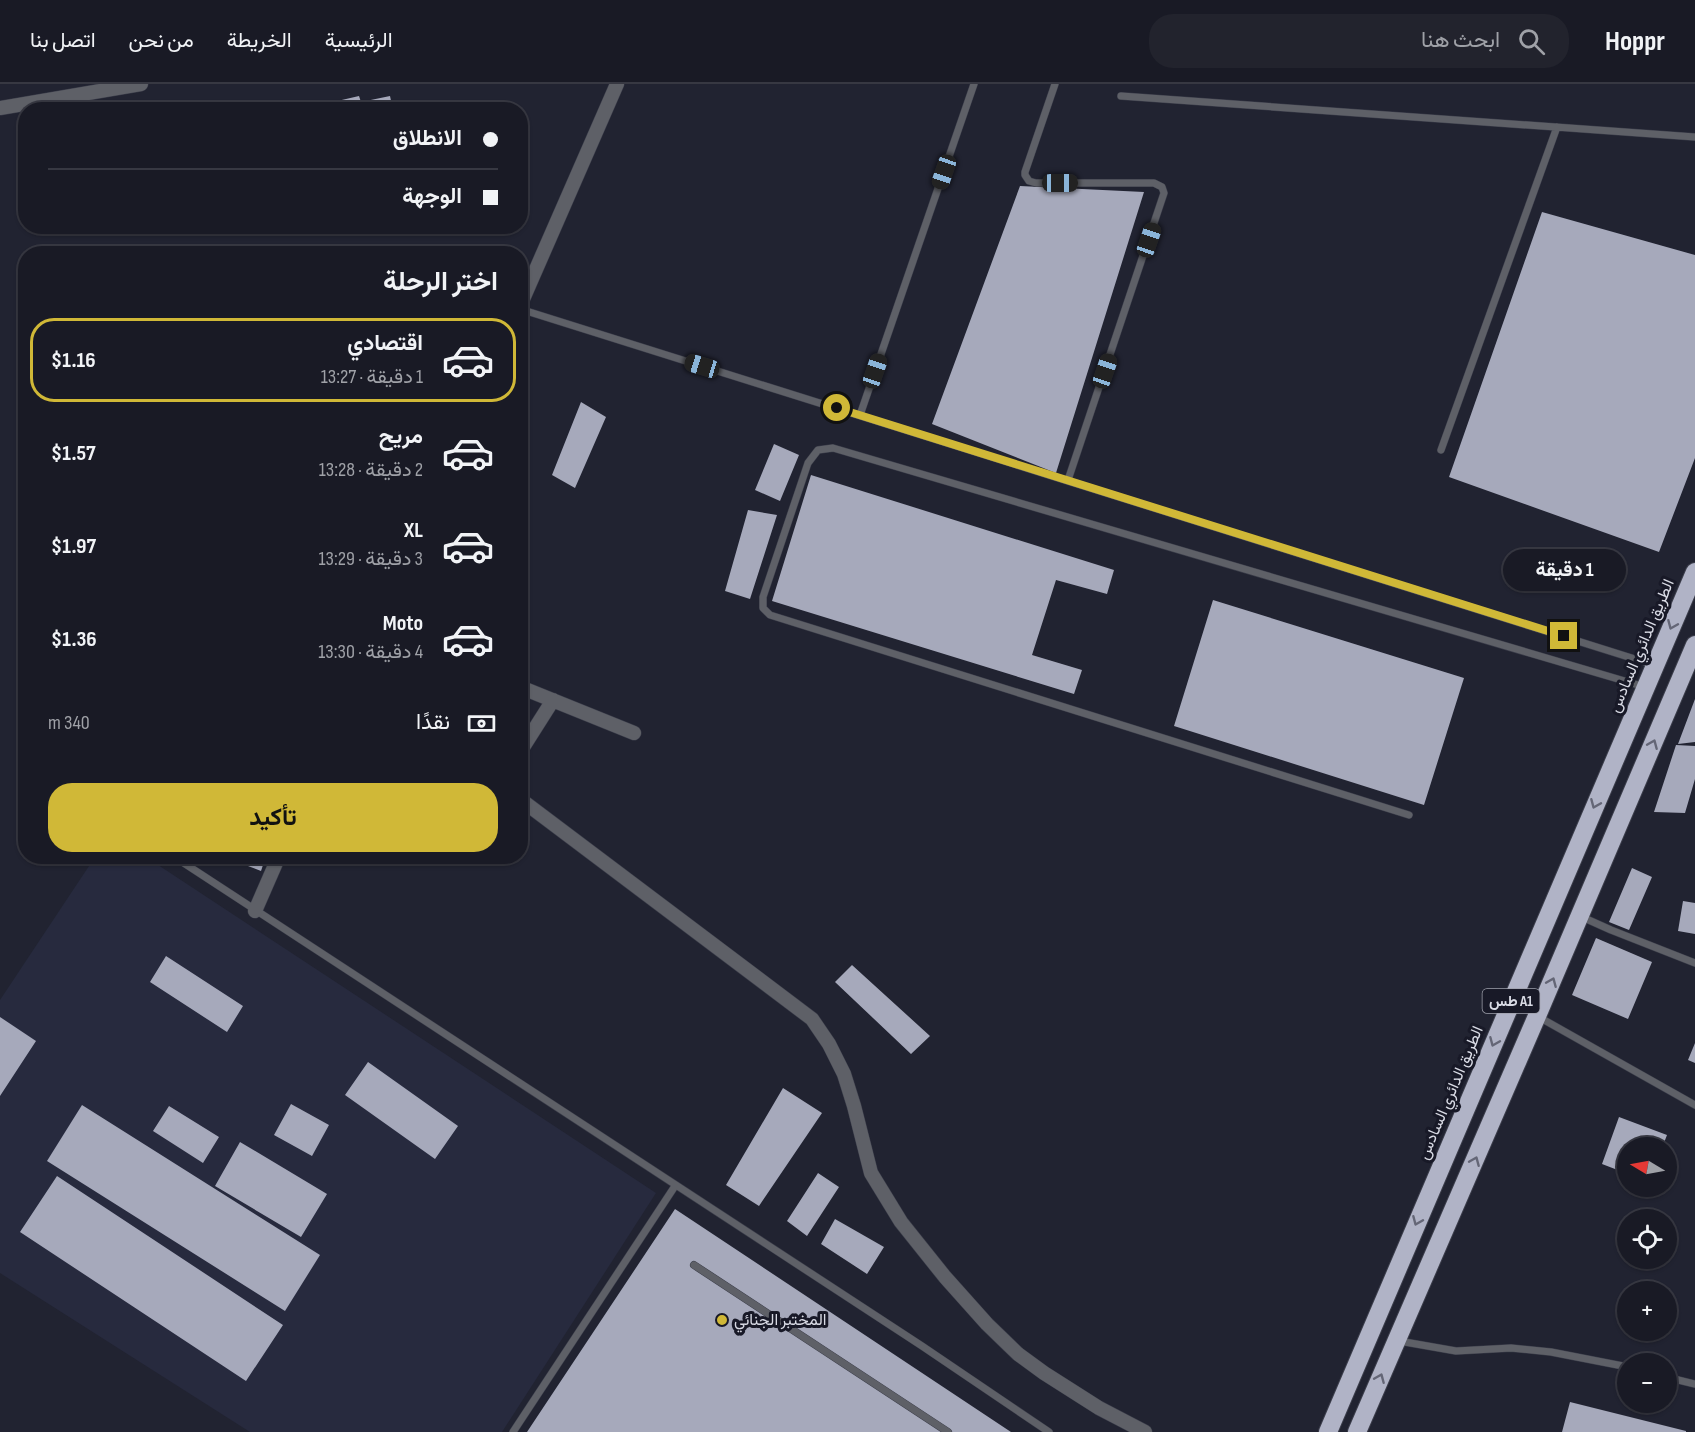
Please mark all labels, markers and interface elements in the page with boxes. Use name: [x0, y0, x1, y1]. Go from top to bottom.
search box: [1149, 14, 1569, 68]
icon: search: [1515, 25, 1548, 58]
text: Hoppr: [1605, 25, 1665, 58]
text: ابحث هنا: [1421, 27, 1500, 54]
text: اتصل بنا: [30, 28, 96, 53]
text: من نحن: [129, 28, 194, 53]
text: الخريطة: [227, 28, 292, 53]
text: الرئيسية: [325, 28, 393, 53]
text: الانطلاق: [393, 125, 462, 152]
car: [930, 152, 958, 192]
car: [1042, 174, 1078, 192]
text: الوجهة: [402, 183, 462, 210]
car: [1135, 220, 1163, 260]
text: اختر الرحلة: [383, 266, 498, 298]
text: اقتصادي: [347, 330, 423, 357]
icon: car: [441, 333, 495, 387]
text: $1.16: [51, 347, 96, 374]
car: [861, 351, 889, 391]
car: [1091, 351, 1119, 391]
car: [682, 352, 722, 380]
text: 1 دقيقة · 13:27: [321, 365, 423, 389]
route start: [823, 394, 850, 421]
text: مريح: [379, 423, 423, 450]
icon: car: [441, 426, 495, 480]
text: $1.57: [51, 440, 96, 467]
text: 2 دقيقة · 13:28: [319, 458, 423, 482]
text: XL: [404, 517, 423, 544]
icon: car: [441, 519, 495, 573]
text: $1.97: [51, 533, 96, 560]
text: 3 دقيقة · 13:29: [319, 547, 423, 571]
callout: 1 دقيقة: [1502, 549, 1626, 591]
text: 1 دقيقة: [1535, 558, 1594, 582]
street label: الطريق الدائري السادس: [1605, 576, 1681, 717]
text: Moto: [383, 610, 423, 637]
icon: car: [441, 612, 495, 666]
one-way arrow: [1667, 619, 1679, 630]
route end: [1550, 622, 1577, 649]
text: $1.36: [51, 626, 97, 653]
text: 4 دقيقة · 13:30: [318, 640, 423, 664]
icon: cash: [465, 707, 498, 740]
text: نقدًا: [416, 709, 450, 736]
text: 340 m: [48, 711, 90, 735]
one-way arrow: [1646, 740, 1658, 751]
button: تأكيد: [48, 783, 498, 852]
one-way arrow: [1590, 798, 1602, 809]
one-way arrow: [1545, 977, 1557, 988]
road number: طس A1: [1482, 989, 1540, 1013]
street label: الطريق الدائري السادس: [1414, 1023, 1490, 1164]
one-way arrow: [1489, 1035, 1501, 1046]
north arrow: [1617, 1137, 1677, 1197]
map controls: [1617, 1137, 1677, 1413]
one-way arrow: [1467, 1156, 1479, 1167]
button: locate: [1617, 1209, 1677, 1269]
one-way arrow: [1413, 1215, 1425, 1226]
button: +: [1617, 1281, 1677, 1341]
place label: المختبر الجنائي: [734, 1311, 827, 1333]
marker: المختبر الجنائي: [715, 1313, 729, 1327]
button: −: [1617, 1353, 1677, 1413]
one-way arrow: [1373, 1374, 1385, 1385]

